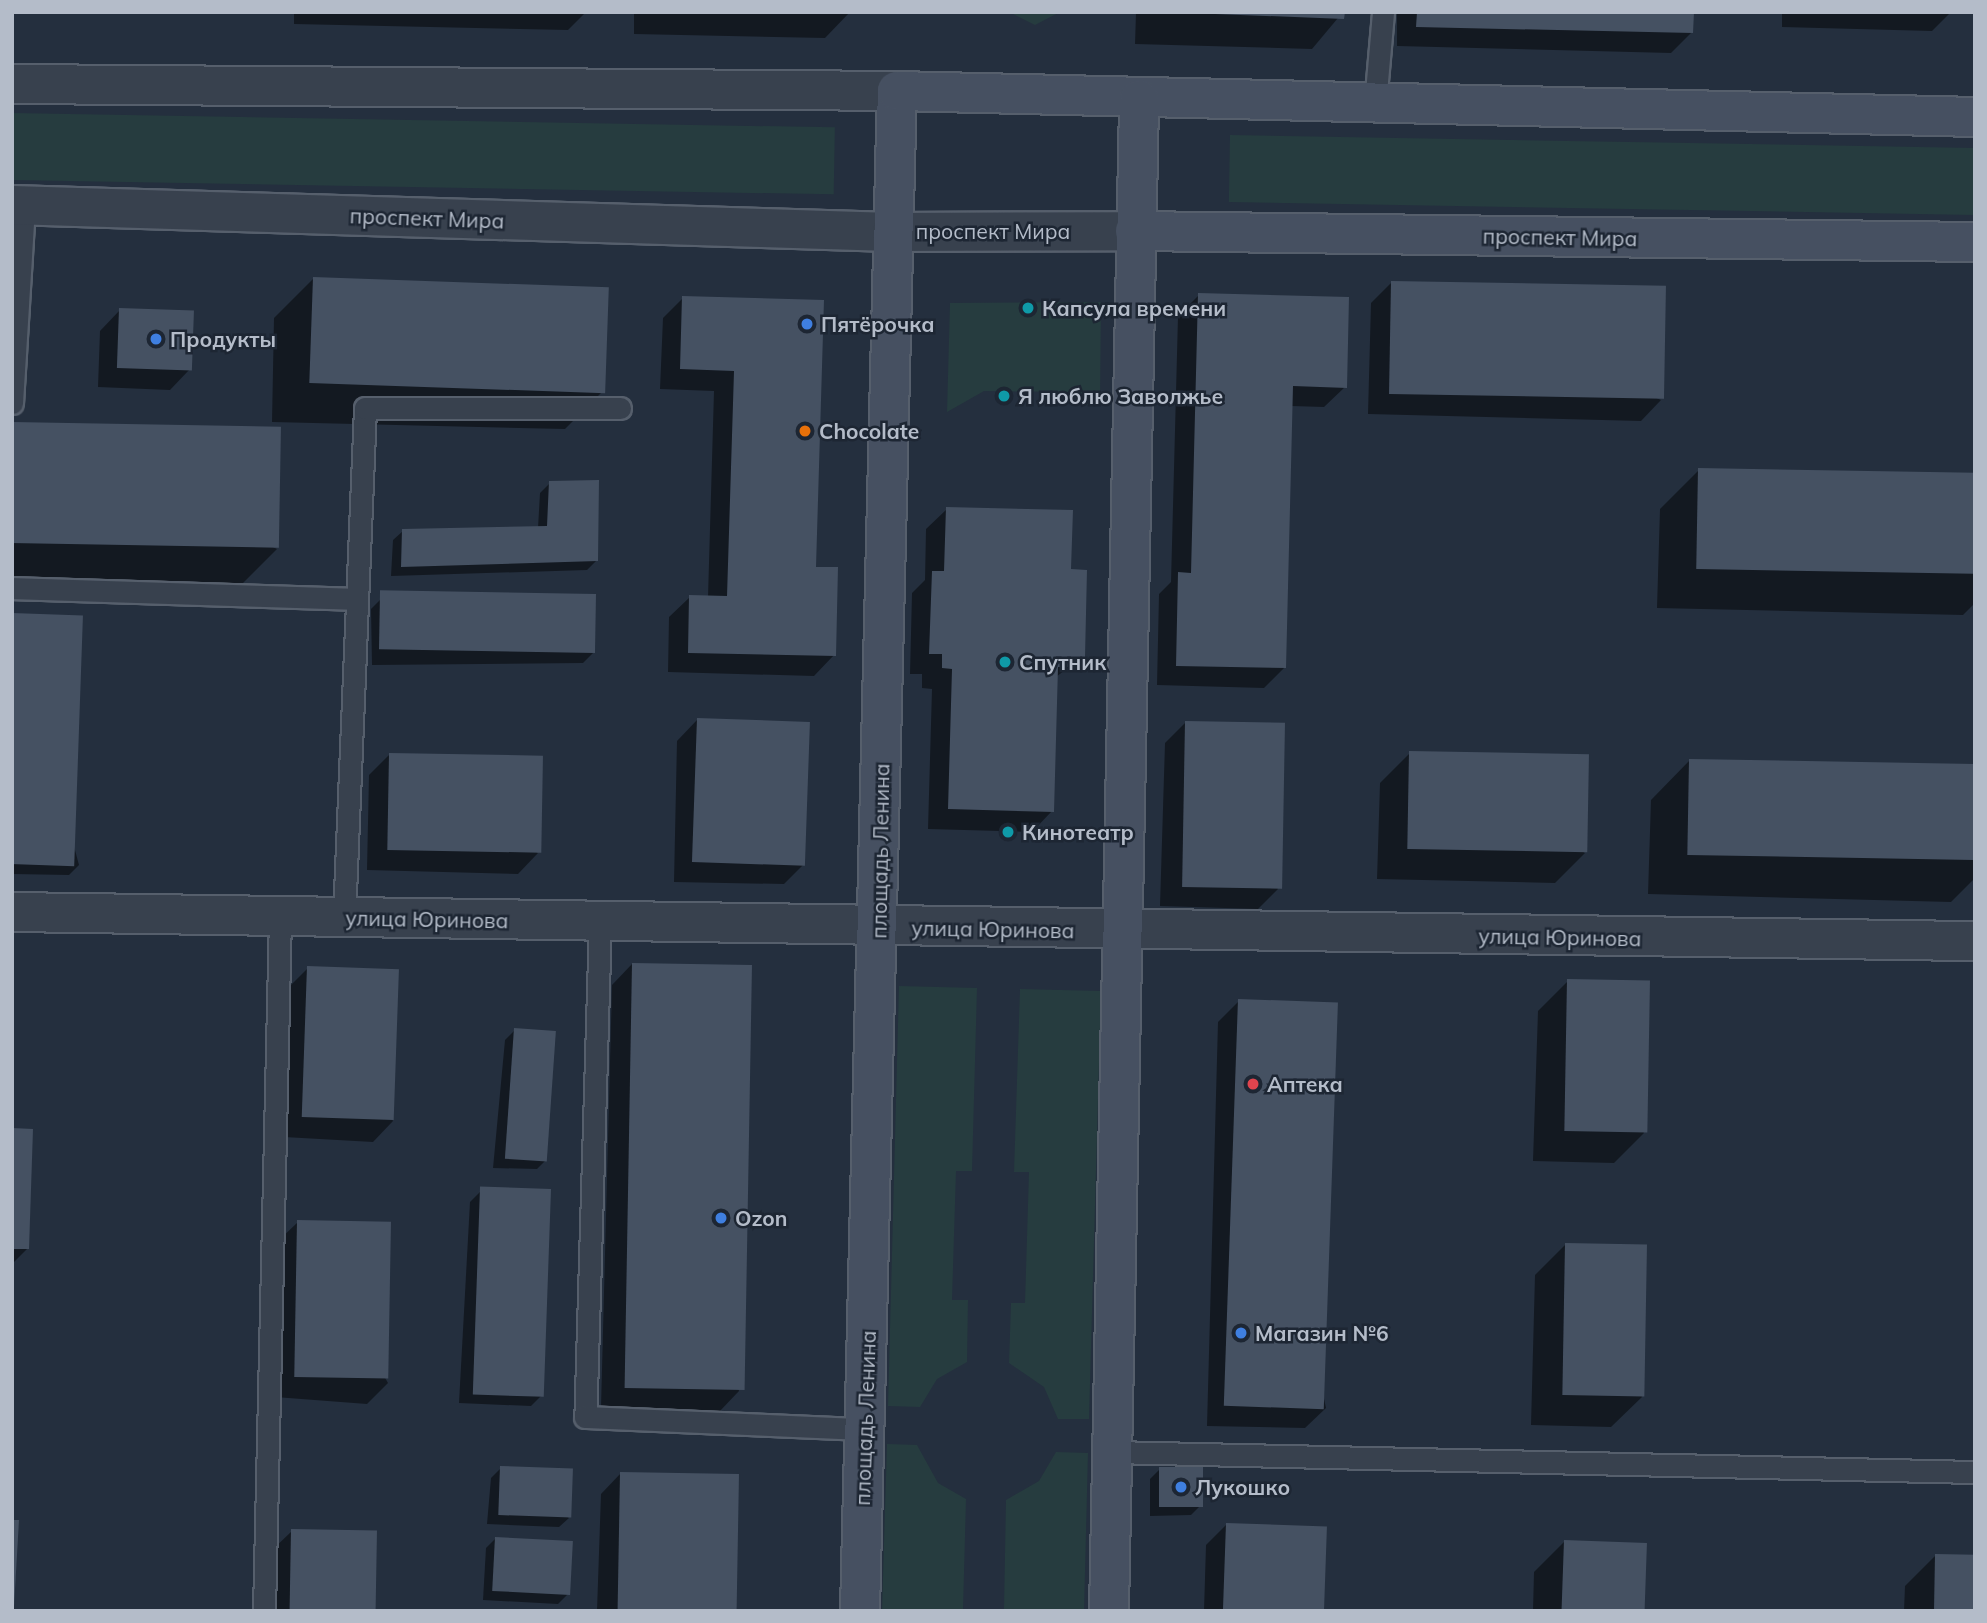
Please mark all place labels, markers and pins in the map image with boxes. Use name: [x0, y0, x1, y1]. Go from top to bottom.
place label: Капсула времени: [1042, 295, 1226, 321]
marker: Капсула времени: [1020, 300, 1036, 316]
place label: Пятёрочка: [821, 311, 935, 337]
marker: Пятёрочка: [799, 316, 815, 332]
place label: Продукты: [170, 326, 276, 352]
marker: Продукты: [148, 331, 164, 347]
place label: Я люблю Заволжье: [1018, 383, 1223, 409]
marker: Я люблю Заволжье: [996, 388, 1012, 404]
place label: Chocolate: [819, 418, 919, 444]
marker: Chocolate: [797, 423, 813, 439]
place label: Спутник: [1019, 649, 1106, 675]
marker: Спутник: [997, 654, 1013, 670]
place label: Кинотеатр: [1022, 819, 1134, 845]
marker: Кинотеатр: [1000, 824, 1016, 840]
place label: Аптека: [1267, 1071, 1343, 1097]
marker: Аптека: [1245, 1076, 1261, 1092]
place label: Ozon: [735, 1205, 787, 1231]
marker: Ozon: [713, 1210, 729, 1226]
place label: Магазин №6: [1255, 1320, 1389, 1346]
marker: Магазин №6: [1233, 1325, 1249, 1341]
place label: Лукошко: [1195, 1474, 1290, 1500]
marker: Лукошко: [1173, 1479, 1189, 1495]

